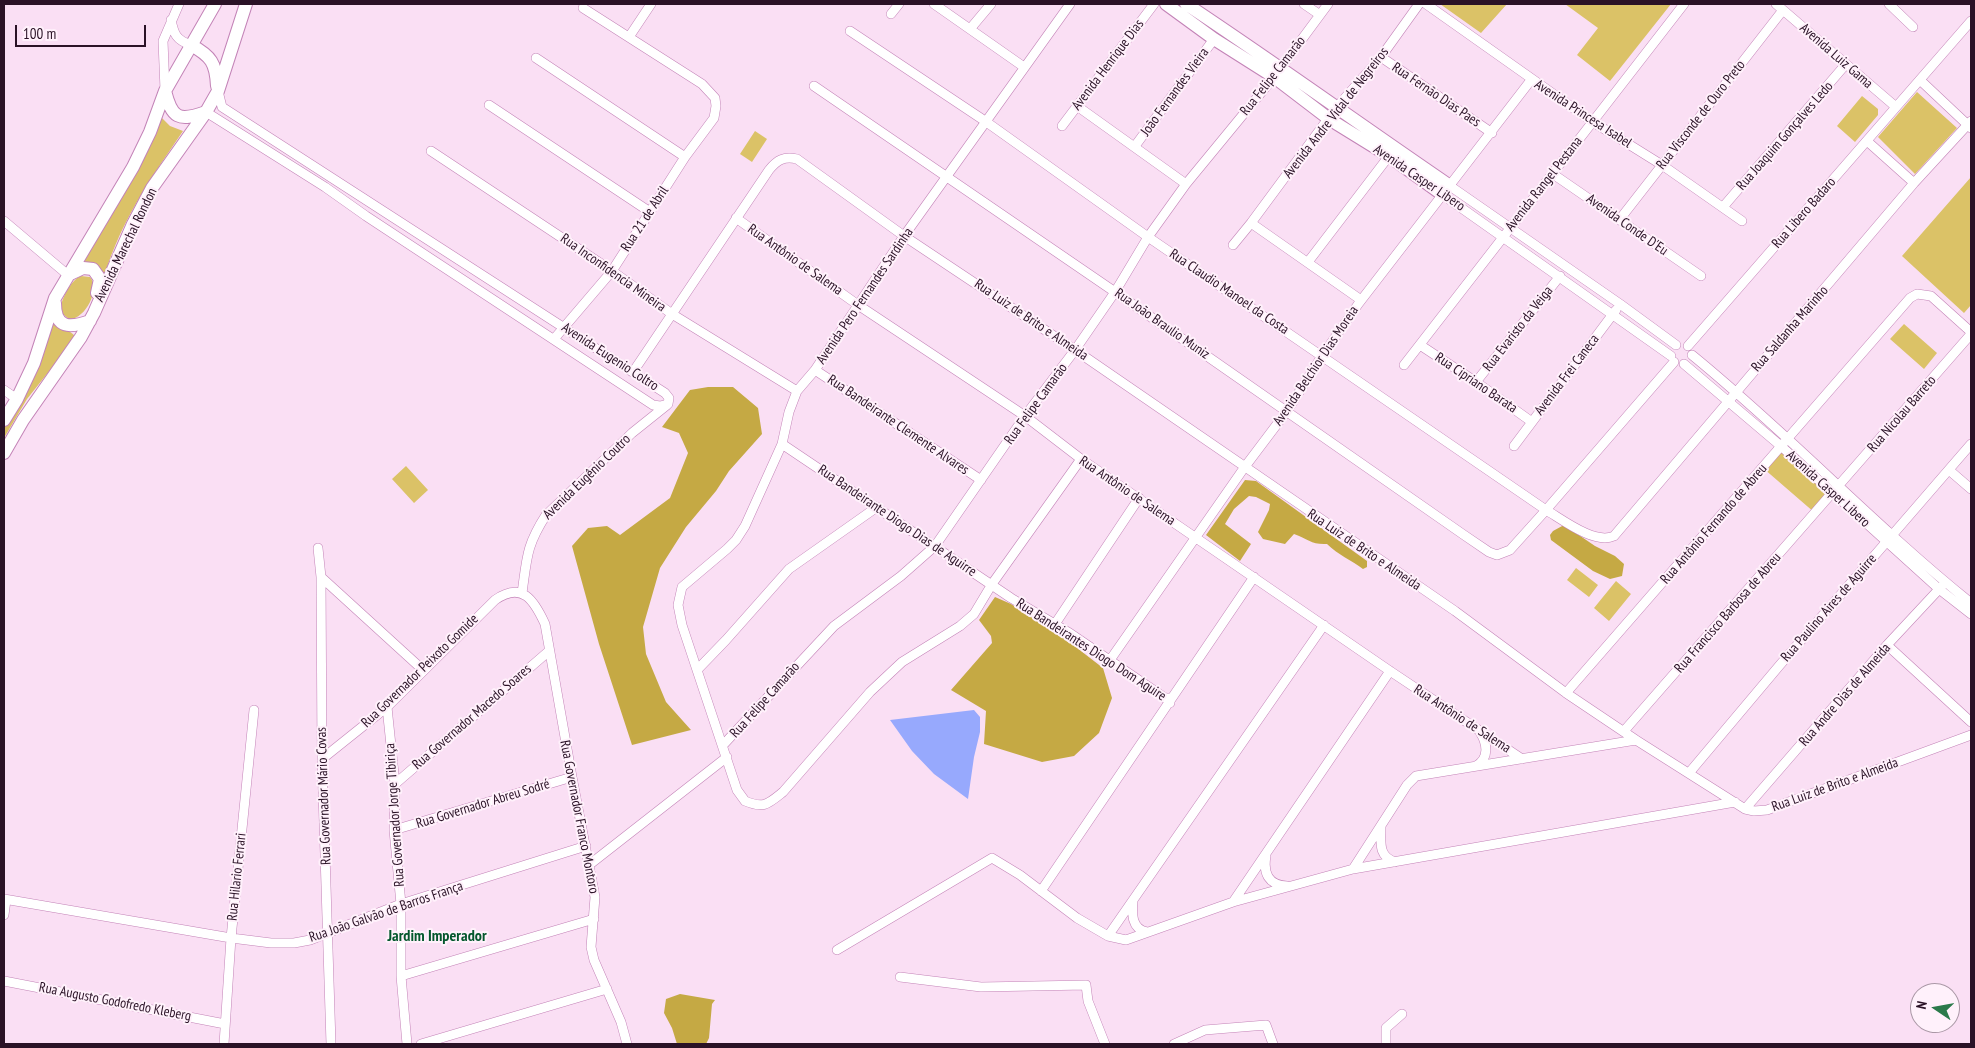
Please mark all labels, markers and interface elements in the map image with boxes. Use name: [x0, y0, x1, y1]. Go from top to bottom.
scale bar: [18, 15, 149, 47]
street label: Avenida Henrique Dias: [1068, 16, 1148, 114]
street label: Avenida Luiz Gama: [1796, 20, 1876, 92]
text: 100 m: [23, 24, 56, 43]
street label: Rua Felipe Camarão: [1237, 33, 1309, 119]
street label: Avenida Andre Vidal de Negreiros: [1280, 44, 1392, 182]
street label: João Fernandes Vieira: [1137, 45, 1213, 139]
street label: Rua Visconde de Ouro Preto: [1653, 57, 1749, 173]
street label: Rua Fernão Dias Paes: [1388, 59, 1484, 131]
street label: Avenida Princesa Isabel: [1531, 76, 1635, 152]
street label: Rua Joaquim Gonçalves Ledo: [1733, 78, 1837, 194]
street label: Avenida Rangel Pestana: [1502, 133, 1586, 235]
street label: Avenida Casper Libero: [1370, 141, 1468, 215]
street label: Rua Libero Badaro: [1769, 174, 1839, 252]
street label: Rua 21 de Abril: [618, 183, 672, 255]
street label: Avenida Marechal Rondon: [91, 185, 161, 305]
street label: Avenida Conde D'Eu: [1583, 191, 1671, 259]
street label: Rua Antônio de Salema: [744, 221, 846, 299]
street label: Avenida Pero Fernandes Sardinha: [813, 225, 917, 367]
street label: Rua Inconfidencia Mineira: [557, 230, 669, 316]
street label: Rua Claudio Manoel da Costa: [1166, 246, 1292, 338]
street label: Rua Luiz de Brito e Almeida: [971, 276, 1091, 364]
street label: Rua Evaristo da Veiga: [1479, 283, 1557, 375]
street label: Rua Saldanha Marinho: [1748, 283, 1832, 375]
street label: Rua João Braulio Muniz: [1111, 285, 1213, 363]
street label: Avenida Belchior Dias Moreia: [1270, 303, 1362, 429]
street label: Avenida Eugenio Coltro: [558, 319, 662, 395]
street label: Avenida Frei Caneca: [1531, 331, 1603, 419]
street label: Rua Cipriano Barata: [1432, 349, 1520, 417]
street label: Rua Felipe Camarão: [1001, 360, 1071, 448]
street label: Rua Bandeirante Clemente Alvares: [824, 371, 972, 479]
street label: Rua Nicolau Barreto: [1864, 372, 1940, 456]
street label: Avenida Eugênio Coutro: [540, 431, 634, 523]
street label: Avenida Casper Libero: [1783, 447, 1873, 531]
street label: Rua Antônio de Salema: [1076, 453, 1178, 529]
street label: Rua Antônio Fernando de Abreu: [1657, 460, 1771, 588]
street label: Rua Bandeirante Diogo Dias de Aguirre: [814, 462, 980, 580]
street label: Rua Luiz de Brito e Almeida: [1304, 506, 1424, 594]
street label: Rua Francisco Barbosa de Abreu: [1671, 549, 1785, 677]
street label: Rua Paulino Aires de Aguirre: [1778, 551, 1880, 665]
street label: Rua Bandeirantes Diogo Dom Aguire: [1013, 595, 1169, 705]
street label: Rua Governador Peixoto Gomide: [358, 611, 482, 731]
street label: Rua Andre Dias de Almeida: [1796, 640, 1894, 750]
street label: Rua Felipe Camarão: [727, 659, 803, 741]
street label: Rua Governador Macedo Soares: [409, 661, 535, 773]
street label: Rua Antônio de Salema: [1410, 681, 1514, 757]
street label: Rua Governador Mário Covas: [313, 727, 335, 865]
street label: Rua Governador Franco Montoro: [556, 739, 602, 895]
street label: Rua Governador Jorge Tibiriça: [382, 743, 408, 887]
street label: Rua Luiz de Brito e Almeida: [1769, 754, 1901, 816]
street label: Rua Governador Abreu Sodré: [414, 776, 552, 832]
street label: Rua Hilario Ferrari: [224, 832, 250, 922]
street label: Rua João Galvão de Barros França: [307, 878, 465, 946]
district label: Jardim Imperador: [387, 926, 487, 946]
street label: Rua Augusto Godofredo Kleberg: [38, 979, 192, 1025]
north arrow: [1910, 983, 1960, 1033]
text: N: [1912, 1000, 1931, 1011]

